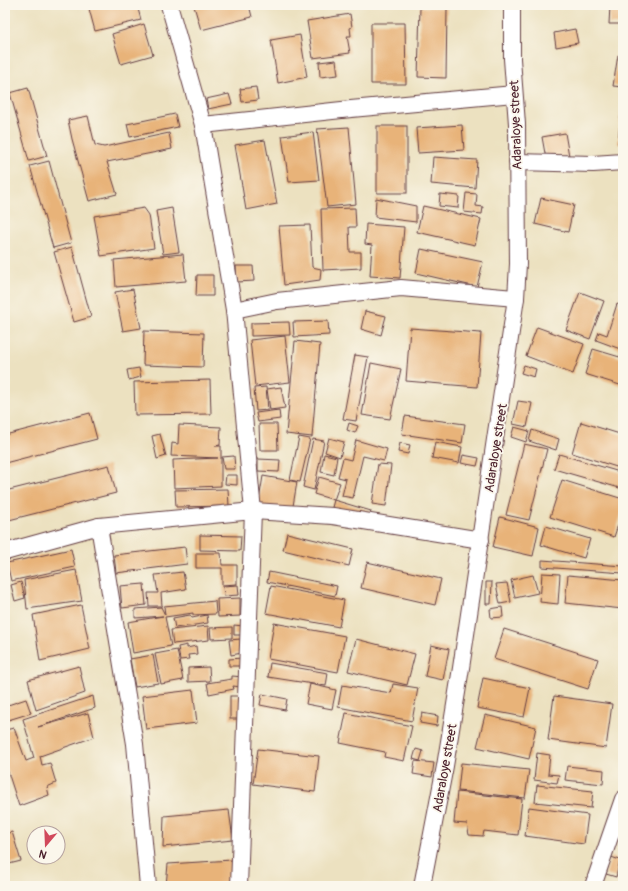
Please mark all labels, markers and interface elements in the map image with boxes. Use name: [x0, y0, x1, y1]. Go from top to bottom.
street label: Adaraloye street: [506, 79, 526, 170]
street label: Adaraloye street: [481, 402, 511, 494]
street label: Adaraloye street: [429, 722, 461, 814]
north arrow: [26, 825, 66, 865]
text: N: [37, 846, 49, 861]

